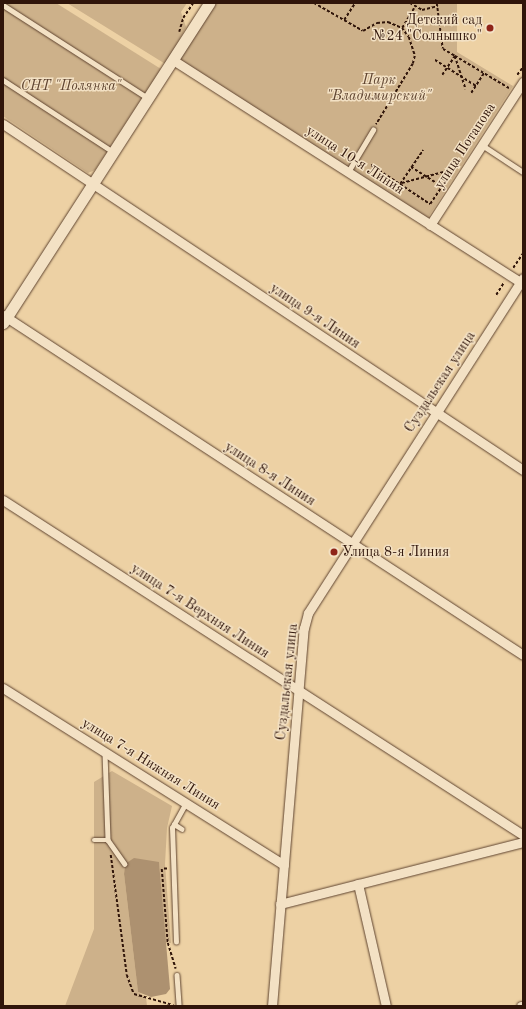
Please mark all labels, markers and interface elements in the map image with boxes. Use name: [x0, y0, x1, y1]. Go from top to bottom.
place label: Детский сад №24 "Солнышко": [372, 12, 482, 44]
marker: Детский сад №24 "Солнышко": [485, 23, 495, 33]
park label: Парк "Владимирский": [327, 72, 431, 104]
park label: СНТ "Полянка": [21, 78, 121, 94]
street label: улица Потапова: [431, 100, 499, 192]
street label: улица 10-я Линия: [303, 122, 407, 198]
street label: улица 9-я Линия: [267, 280, 363, 352]
street label: Суздальская улица: [401, 328, 479, 436]
street label: улица 8-я Линия: [221, 438, 319, 510]
place label: Улица 8-я Линия: [342, 544, 449, 560]
marker: Улица 8-я Линия: [329, 547, 339, 557]
street label: улица 7-я Верхняя Линия: [128, 560, 272, 662]
street label: Суздальская улица: [273, 623, 301, 741]
street label: улица 7-я Нижняя Линия: [79, 715, 223, 813]

